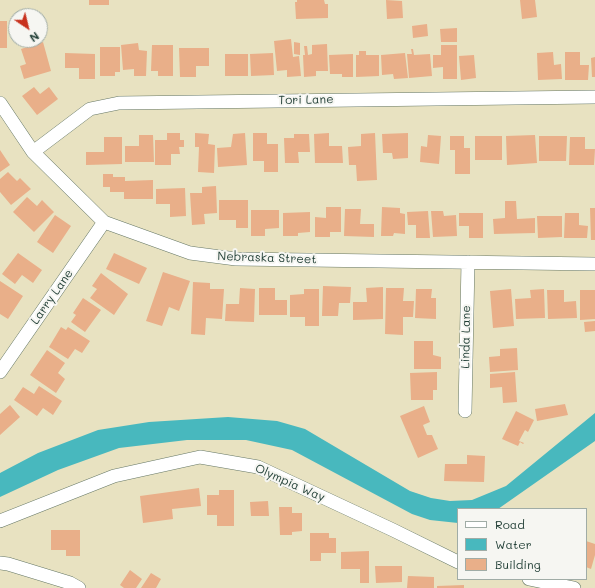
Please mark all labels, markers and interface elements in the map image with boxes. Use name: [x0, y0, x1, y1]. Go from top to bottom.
north arrow: [8, 8, 48, 48]
text: N: [27, 29, 42, 46]
street label: Tori Lane: [278, 92, 334, 108]
street label: Nebraska Street: [217, 249, 317, 267]
street label: Larry Lane: [28, 267, 76, 327]
street label: Linda Lane: [458, 305, 474, 369]
street label: Olympia Way: [253, 461, 327, 505]
legend: [457, 508, 587, 580]
text: Road: [495, 516, 525, 532]
text: Water: [495, 536, 532, 552]
text: Building: [495, 556, 541, 572]

